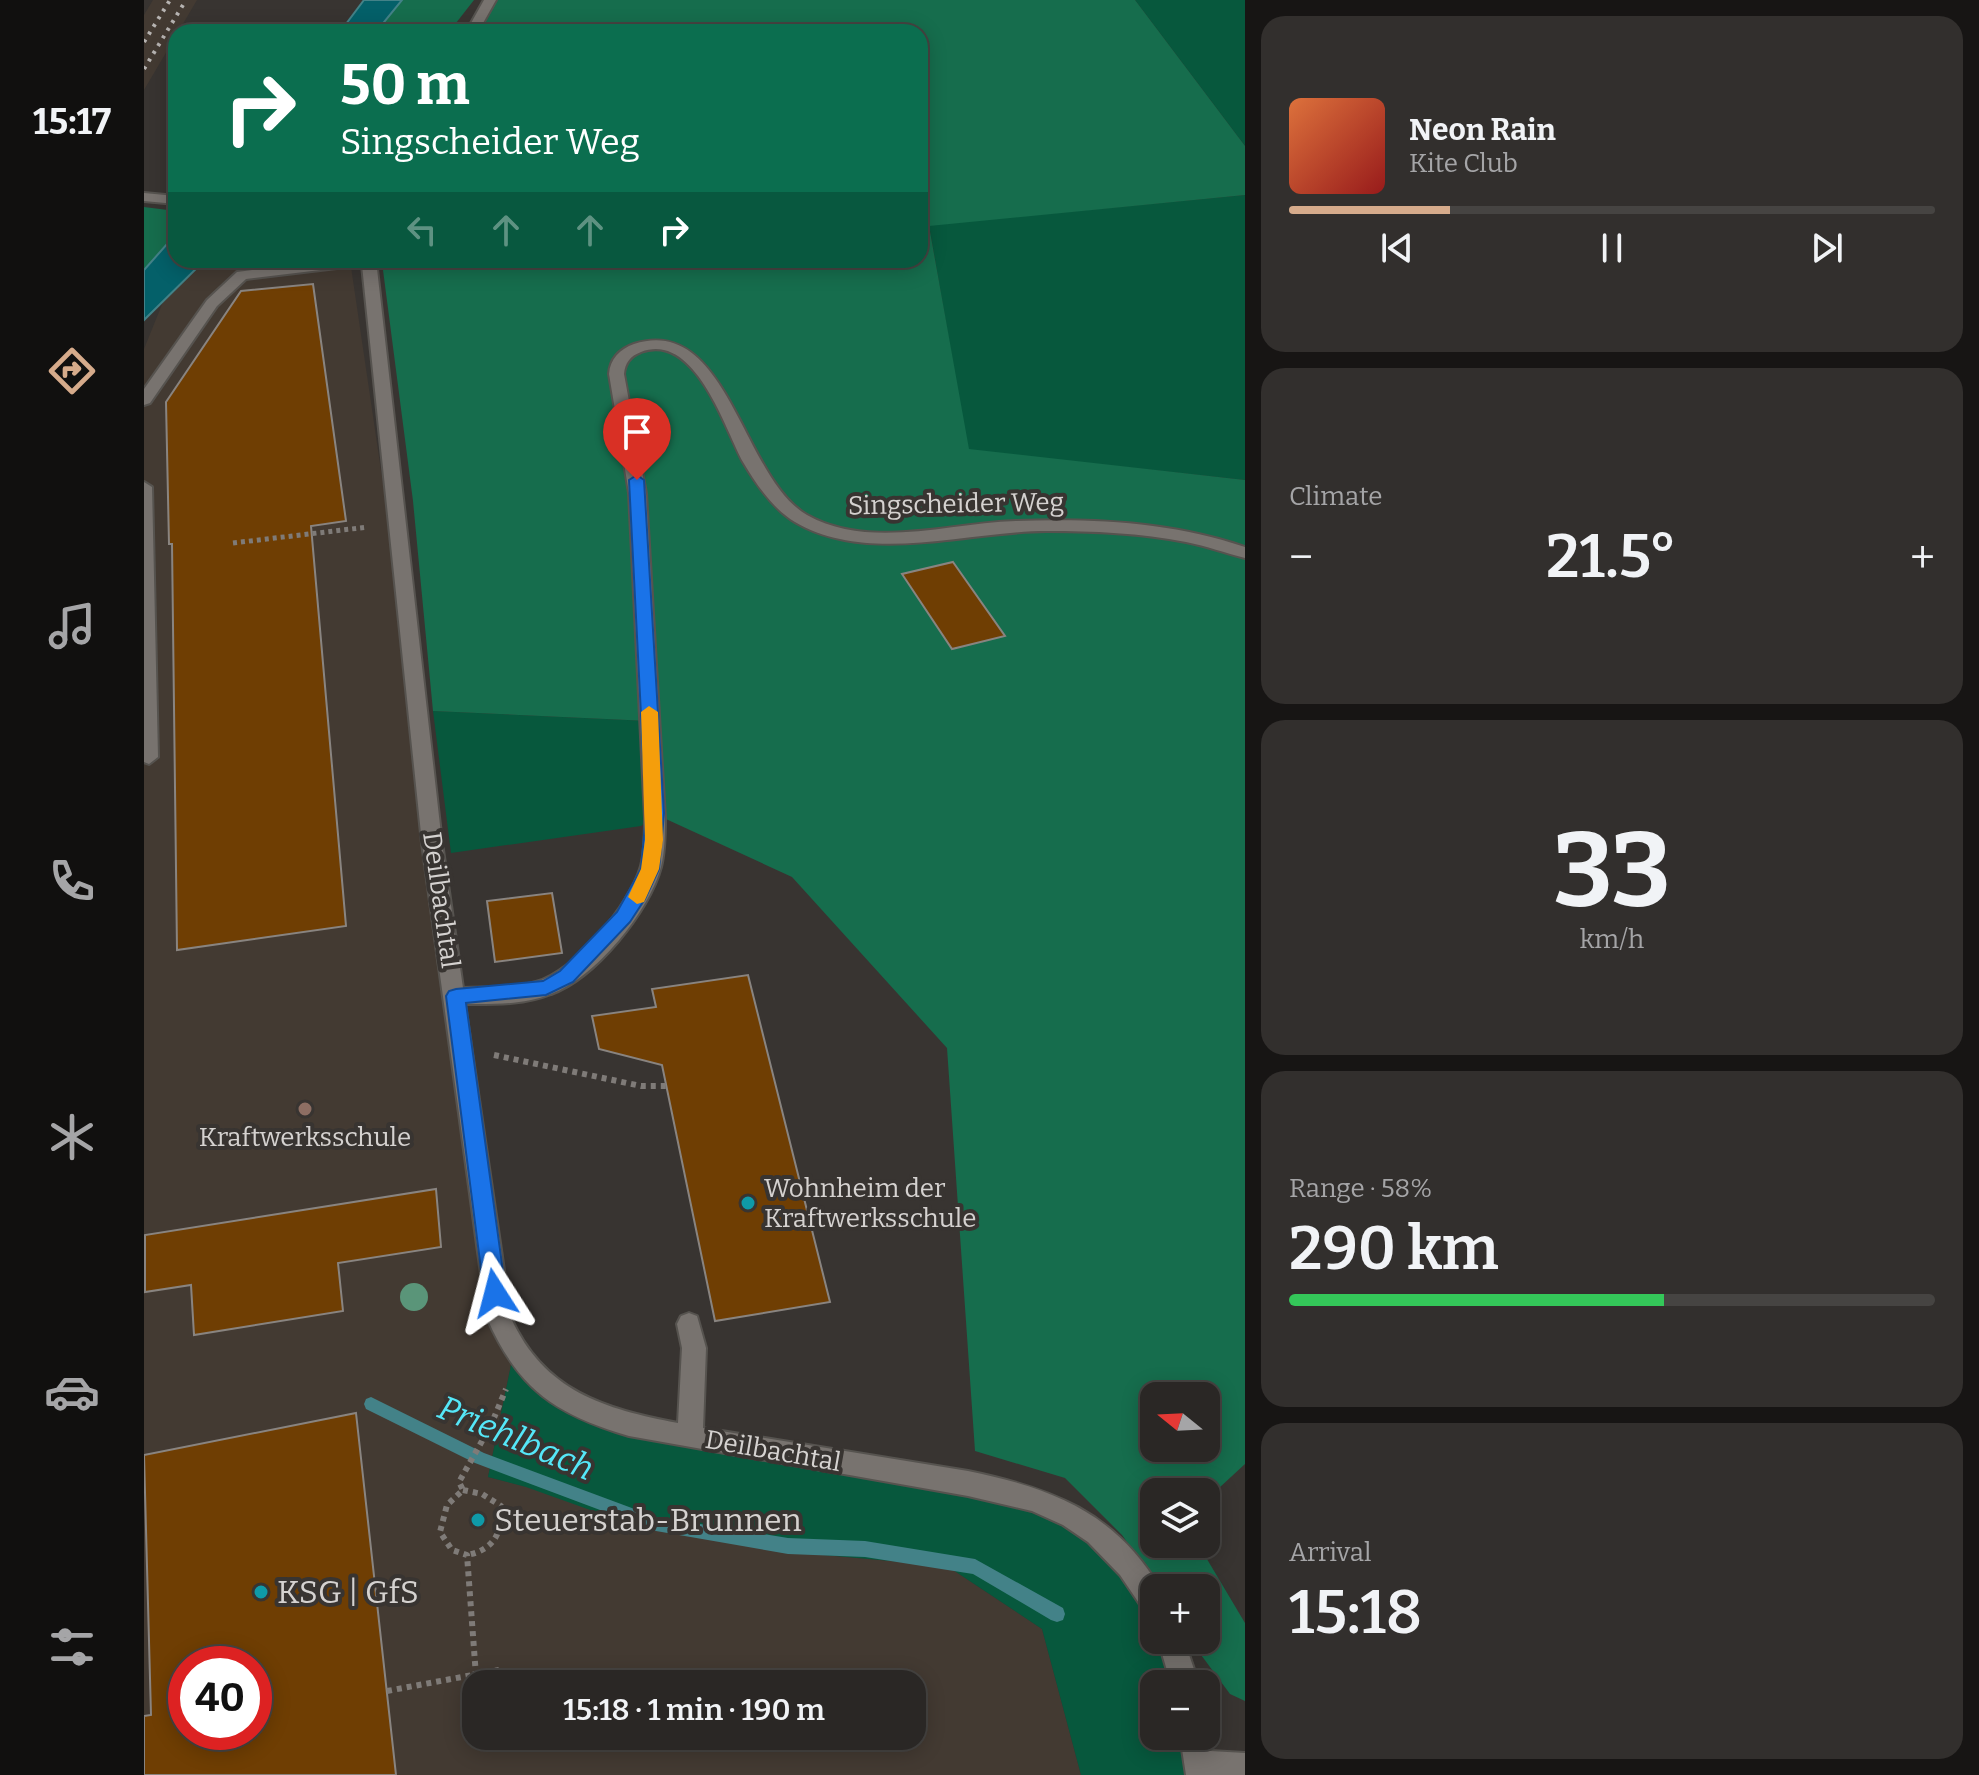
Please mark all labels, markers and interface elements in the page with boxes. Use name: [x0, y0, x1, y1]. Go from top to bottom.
text: 50 m: [340, 52, 470, 119]
icon: right: [208, 56, 312, 160]
text: 15:17: [33, 100, 111, 144]
text: Neon Rain: [1409, 112, 1556, 148]
text: Singscheider Weg: [340, 120, 640, 164]
text: Kite Club: [1409, 148, 1518, 179]
icon: left: [400, 208, 444, 252]
icon: ahead: [484, 208, 528, 252]
icon: ahead: [568, 208, 612, 252]
icon: right: [652, 208, 696, 252]
icon: previous: [1375, 226, 1419, 270]
icon: pause: [1590, 226, 1634, 270]
icon: next: [1805, 226, 1849, 270]
icon: directions: [44, 343, 100, 399]
pin: [603, 398, 671, 480]
icon: arrive: [615, 410, 659, 454]
text: Climate: [1289, 481, 1383, 512]
street label: Singscheider Weg: [847, 487, 1065, 521]
text: 21.5°: [1546, 521, 1677, 593]
text: −: [1289, 531, 1313, 584]
text: +: [1910, 531, 1935, 584]
icon: music: [44, 598, 100, 654]
text: 33: [1553, 809, 1671, 934]
street label: Deilbachtal: [416, 830, 466, 970]
icon: phone: [44, 853, 100, 909]
text: km/h: [1580, 924, 1644, 955]
marker: Kraftwerksschule: [296, 1100, 314, 1118]
icon: climate: [44, 1109, 100, 1165]
place label: Kraftwerksschule: [199, 1122, 411, 1153]
place label: Wohnheim der Kraftwerksschule: [764, 1173, 977, 1234]
text: Range · 58%: [1289, 1173, 1432, 1204]
marker: Wohnheim der Kraftwerksschule: [739, 1194, 757, 1212]
text: 290 km: [1289, 1213, 1499, 1285]
position arrow: [453, 1251, 537, 1335]
icon: car: [44, 1364, 100, 1420]
north arrow: [1140, 1382, 1220, 1462]
map controls: [1140, 1382, 1220, 1750]
water label: Priehlbach: [432, 1387, 600, 1489]
street label: Deilbachtal: [703, 1424, 843, 1478]
button: layers: [1140, 1478, 1220, 1558]
place label: Steuerstab-Brunnen: [494, 1501, 802, 1539]
marker: Steuerstab-Brunnen: [469, 1511, 487, 1529]
text: Arrival: [1289, 1537, 1371, 1568]
place label: KSG | GfS: [277, 1573, 419, 1611]
button: +: [1140, 1574, 1220, 1654]
text: 15:18: [1289, 1577, 1422, 1649]
marker: KSG | GfS: [252, 1583, 270, 1601]
icon: filters: [44, 1619, 100, 1675]
speed limit sign: 40: [168, 1646, 272, 1750]
button: −: [1140, 1670, 1220, 1750]
text: 15:18 · 1 min · 190 m: [563, 1692, 825, 1728]

